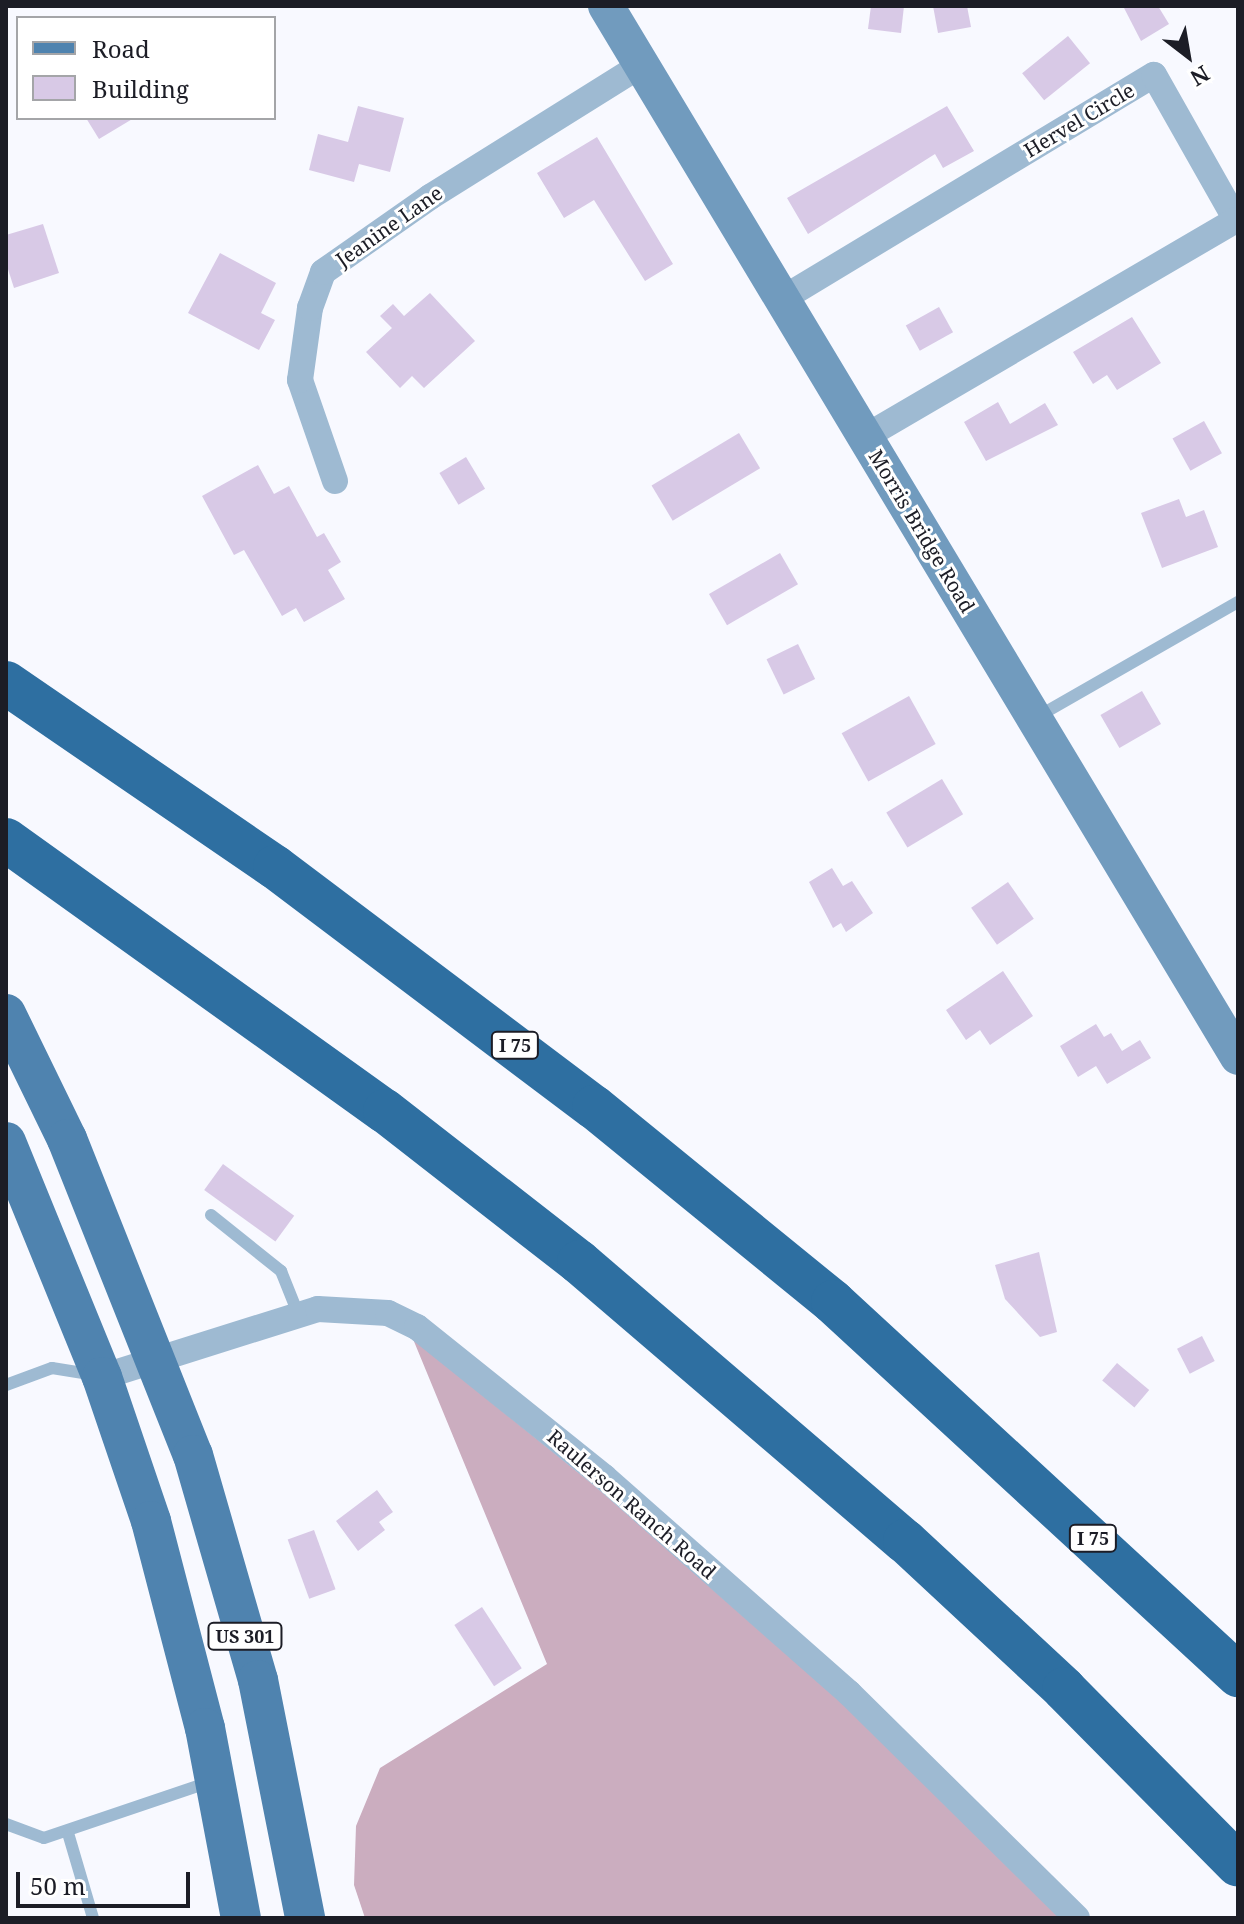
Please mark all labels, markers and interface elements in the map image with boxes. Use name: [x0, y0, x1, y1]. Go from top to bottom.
legend: [16, 16, 276, 120]
north arrow: [1148, 16, 1228, 96]
text: Road: [92, 32, 150, 65]
text: N: [1185, 59, 1216, 94]
text: Building: [92, 72, 189, 105]
street label: Hervel Circle: [1019, 78, 1139, 162]
street label: Jeanine Lane: [331, 180, 447, 272]
street label: Morris Bridge Road: [864, 445, 980, 617]
road number: I 75: [489, 1031, 541, 1059]
street label: Raulerson Ranch Road: [543, 1424, 721, 1584]
road number: I 75: [1067, 1524, 1119, 1552]
road number: US 301: [207, 1622, 283, 1650]
scale bar: [20, 1856, 194, 1906]
text: 50 m: [30, 1869, 86, 1902]

